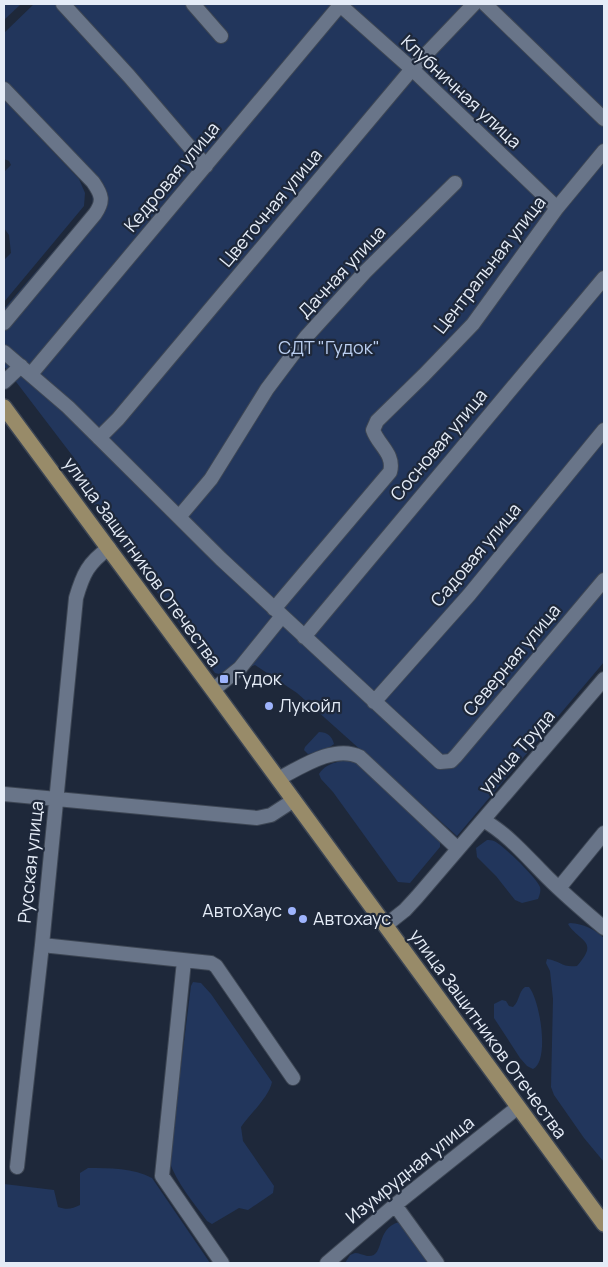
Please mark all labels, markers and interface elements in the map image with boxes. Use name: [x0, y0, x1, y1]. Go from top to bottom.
street label: Клубничная улица: [396, 29, 527, 153]
street label: Кедровая улица: [118, 116, 224, 236]
street label: Цветочная улица: [214, 143, 327, 272]
street label: Центральная улица: [428, 191, 551, 338]
street label: Дачная улица: [292, 220, 390, 323]
park label: СДТ "Гудок": [278, 335, 380, 359]
street label: Сосновая улица: [384, 383, 492, 505]
street label: улица Защитников Отечества: [59, 452, 227, 671]
street label: Садовая улица: [425, 497, 526, 611]
street label: Северная улица: [457, 598, 565, 720]
place label: Гудок: [234, 666, 283, 690]
marker: Гудок: [218, 673, 230, 685]
place label: Лукойл: [279, 693, 341, 717]
marker: Лукойл: [263, 700, 275, 712]
street label: улица Труда: [473, 704, 560, 799]
street label: Русская улица: [12, 799, 48, 924]
place label: АвтоХаус: [202, 898, 282, 922]
marker: АвтоХаус: [286, 905, 298, 917]
place label: Автохаус: [313, 906, 391, 930]
marker: Автохаус: [297, 913, 309, 925]
street label: улица Защитников Отечества: [405, 924, 573, 1143]
street label: Изумрудная улица: [340, 1110, 479, 1228]

